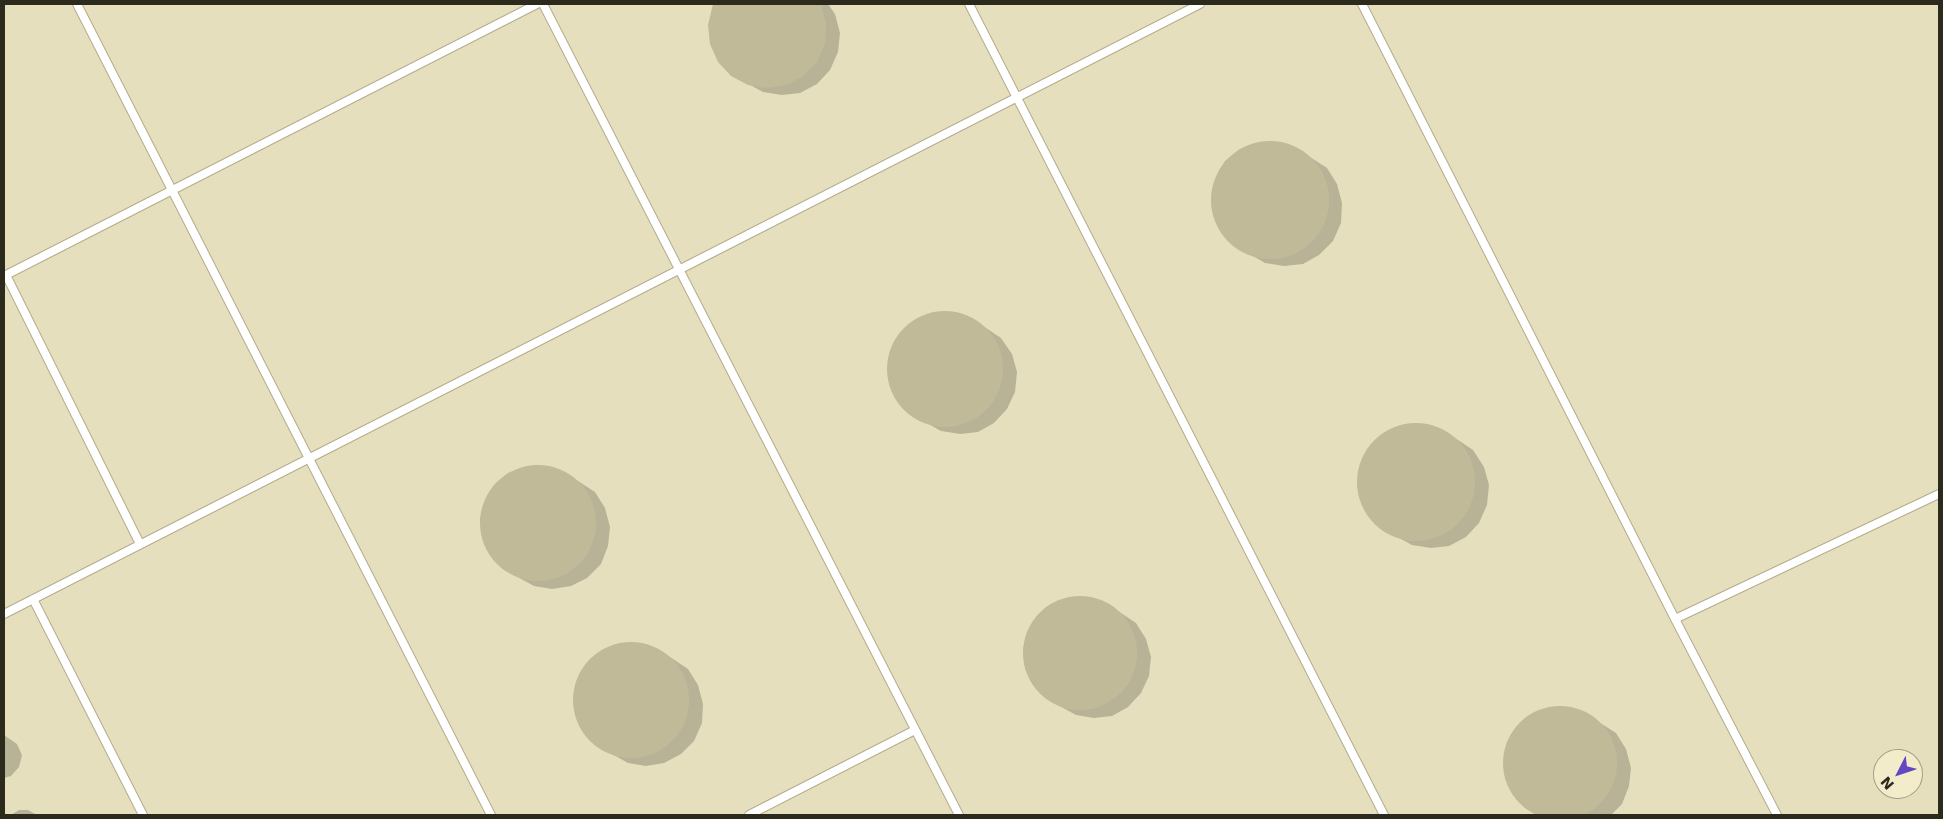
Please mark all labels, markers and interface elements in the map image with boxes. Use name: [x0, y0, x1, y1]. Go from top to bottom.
north arrow: [1873, 749, 1923, 799]
text: N: [1878, 774, 1897, 793]

